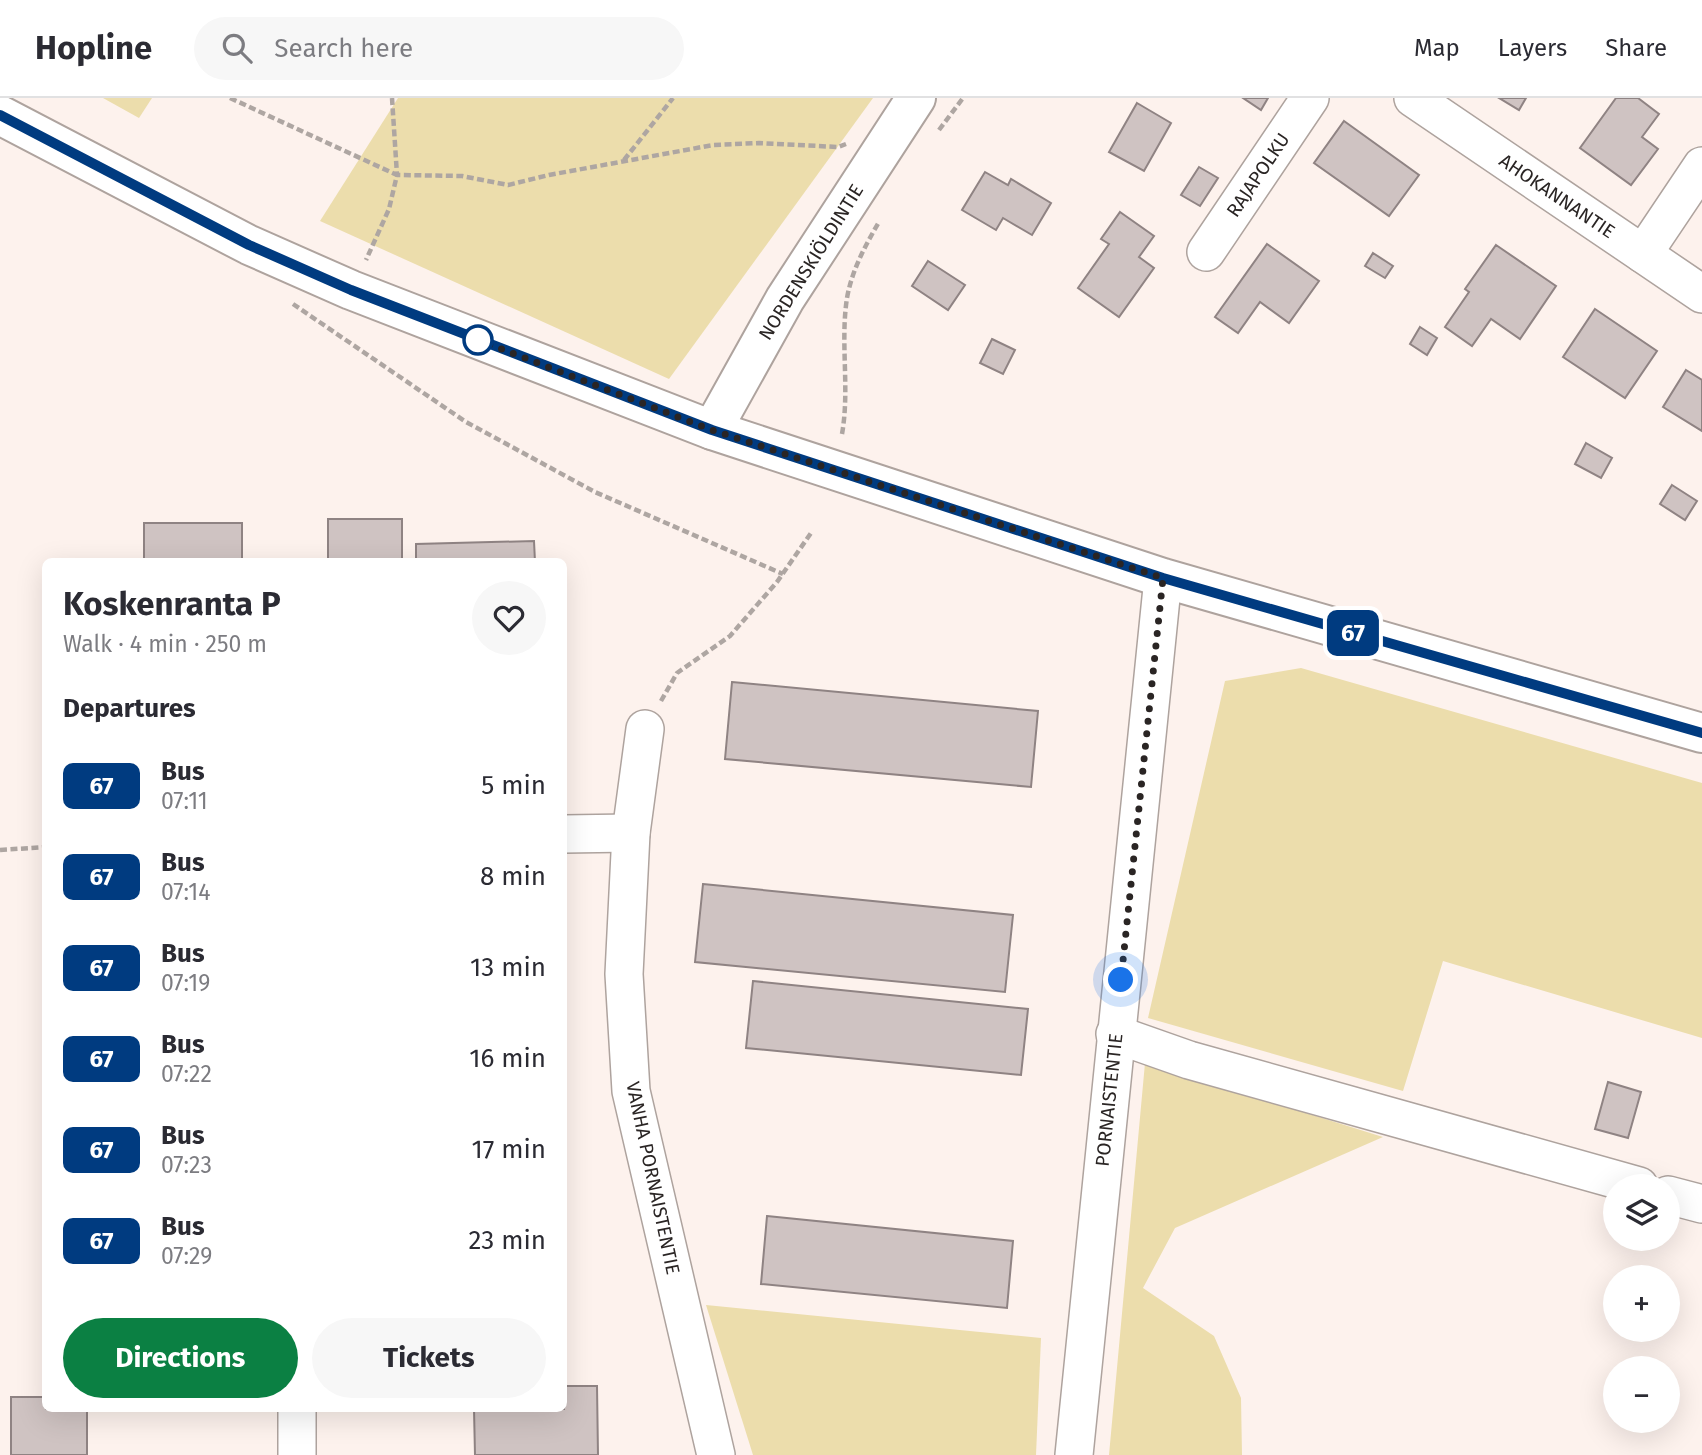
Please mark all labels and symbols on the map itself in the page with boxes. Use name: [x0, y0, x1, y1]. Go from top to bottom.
street label: RAJAPOLKU: [1222, 129, 1294, 221]
street label: AHOKANNANTIE: [1495, 149, 1619, 243]
street label: NORDENSKIÖLDINTIE: [754, 180, 868, 344]
unlabelled marker: [463, 325, 493, 355]
line badge: 67: [1322, 610, 1384, 656]
your location: [1103, 962, 1138, 997]
street label: PORNAISTENTIE: [1091, 1032, 1127, 1168]
street label: VANHA PORNAISTENTIE: [621, 1079, 685, 1277]

